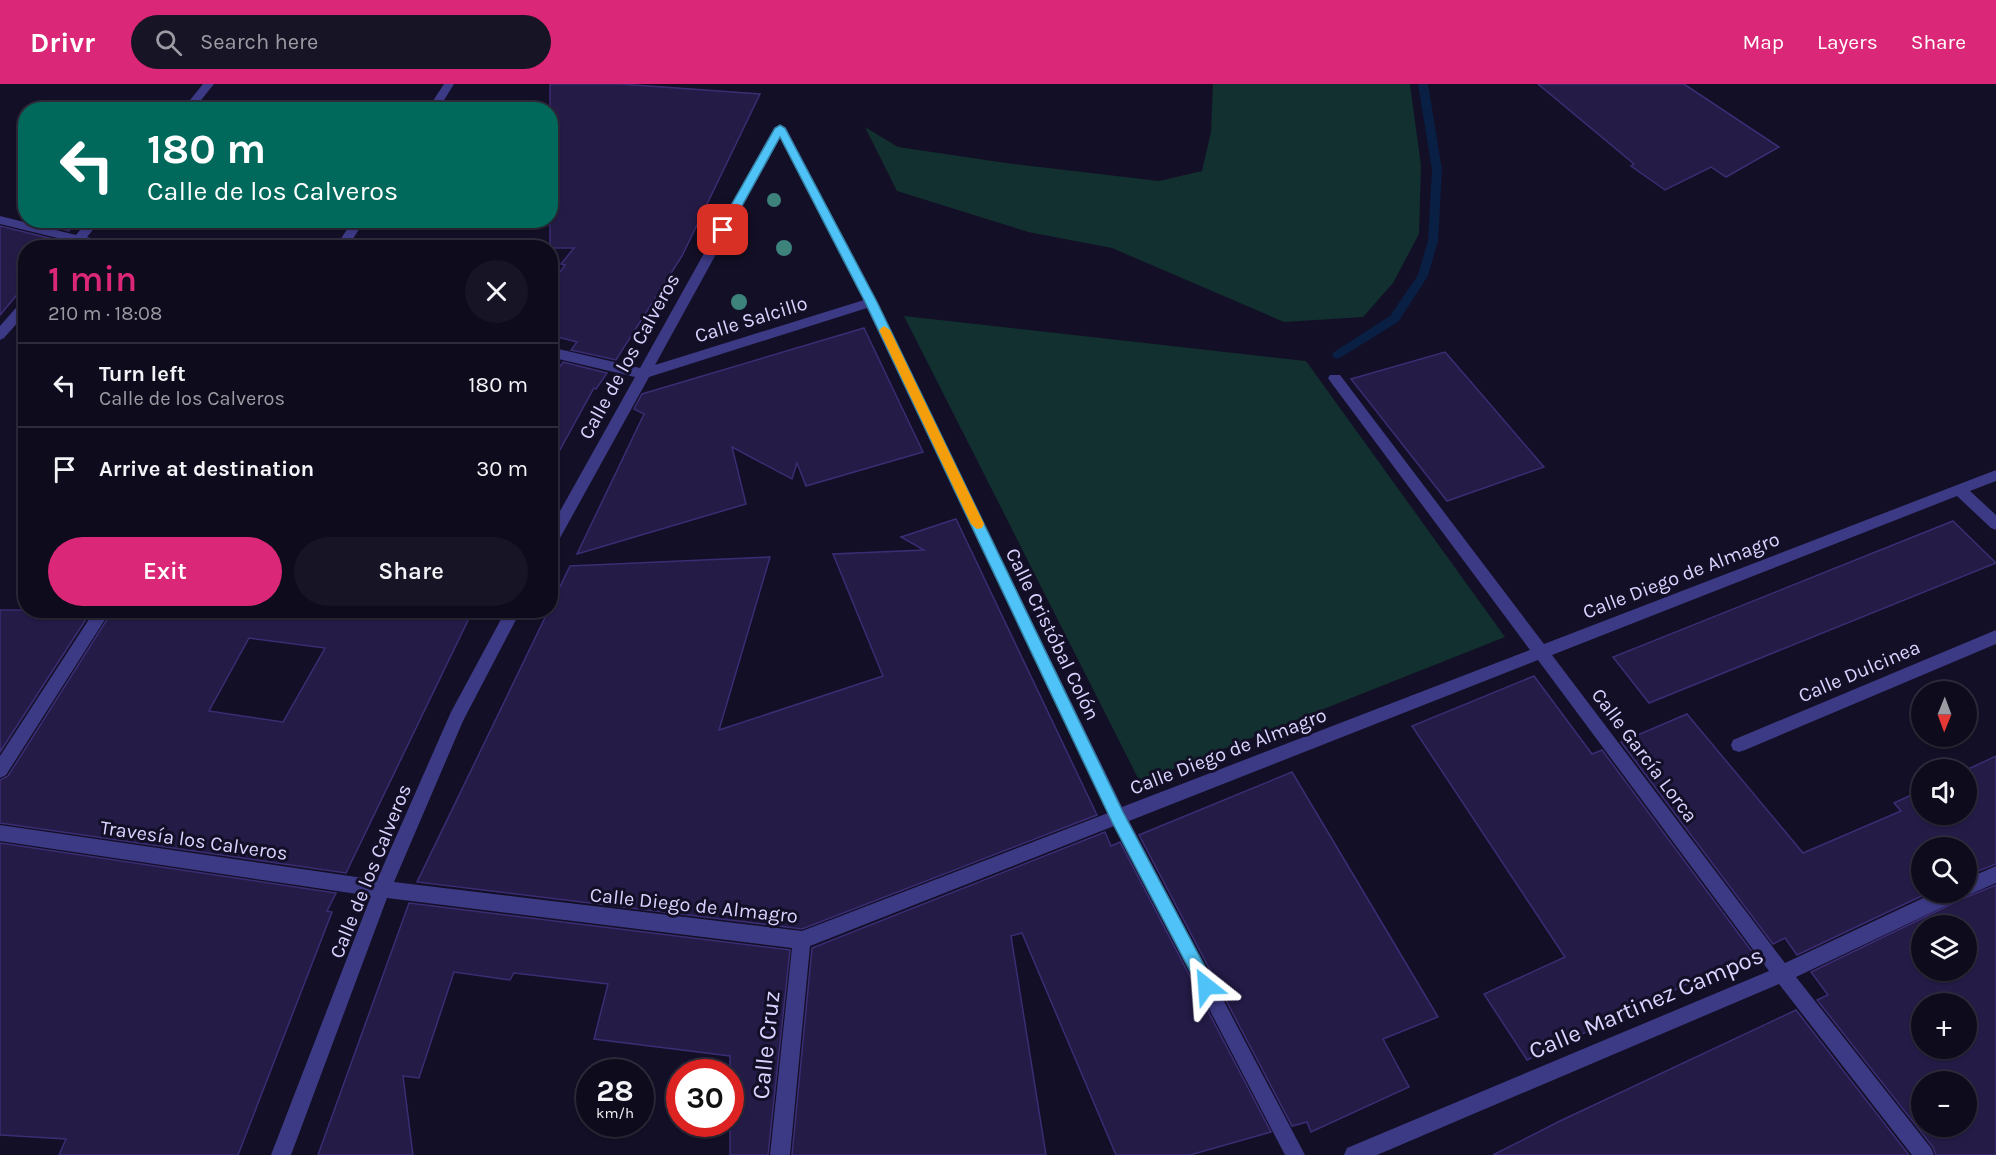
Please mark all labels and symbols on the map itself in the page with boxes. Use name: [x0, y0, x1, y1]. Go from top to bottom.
pin: [697, 204, 748, 255]
street label: Calle de los Calveros: [574, 269, 685, 443]
street label: Calle Salcillo: [692, 291, 810, 348]
street label: Calle Diego de Almagro: [1579, 527, 1783, 624]
street label: Calle Cristóbal Colón: [1001, 544, 1104, 724]
street label: Calle Dulcinea: [1795, 635, 1924, 707]
north arrow: [1911, 681, 1977, 747]
street label: Calle García Lorca: [1587, 684, 1702, 827]
street label: Calle Diego de Almagro: [1126, 703, 1330, 800]
street label: Calle de los Calveros: [325, 781, 416, 962]
street label: Travesía los Calveros: [99, 816, 289, 865]
street label: Calle Diego de Almagro: [589, 883, 799, 928]
street label: Calle Martinez Campos: [1525, 941, 1767, 1065]
position arrow: [1174, 954, 1238, 1018]
street label: Calle Cruz: [746, 989, 786, 1101]
speed limit sign: 30: [666, 1059, 744, 1137]

